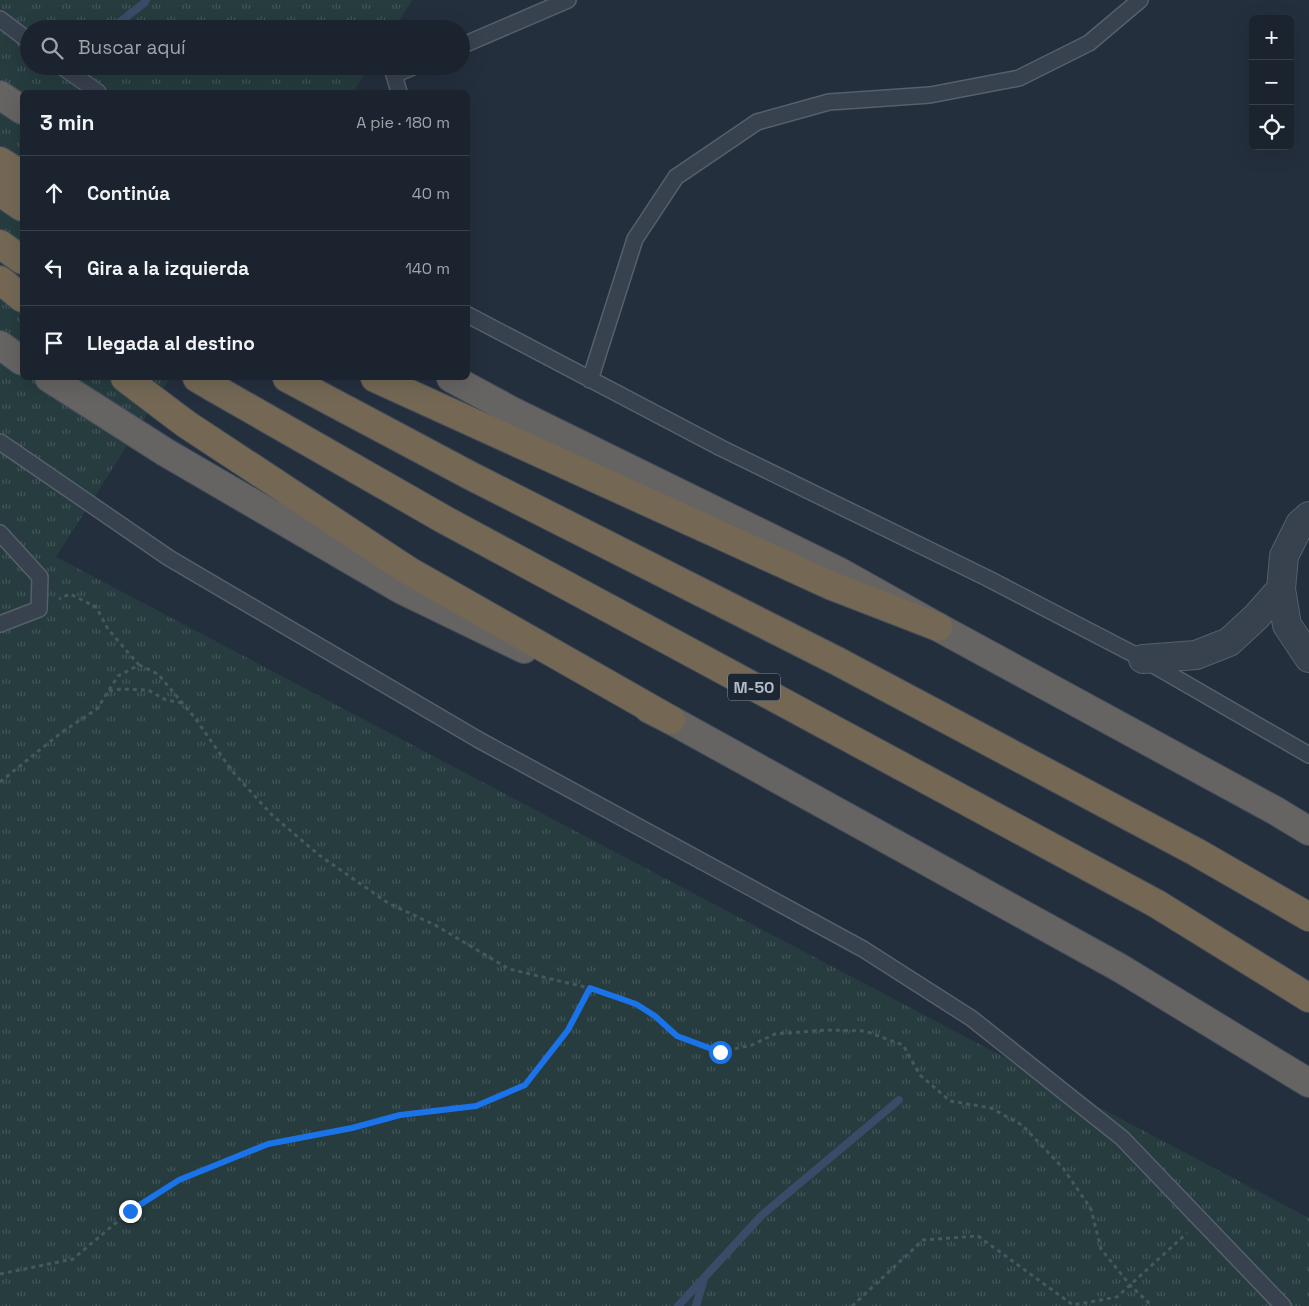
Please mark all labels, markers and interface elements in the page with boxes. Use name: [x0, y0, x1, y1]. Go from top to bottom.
map controls: [1249, 15, 1294, 150]
button: +: [1249, 15, 1294, 60]
search box: [20, 20, 470, 75]
icon: search: [38, 34, 66, 62]
text: Buscar aquí: [78, 35, 186, 60]
button: −: [1249, 60, 1294, 105]
button: locate: [1249, 105, 1294, 150]
text: 3 min: [40, 109, 95, 136]
text: A pie · 180 m: [356, 112, 450, 133]
icon: ahead: [40, 179, 68, 207]
text: Continúa: [87, 181, 170, 206]
text: 40 m: [412, 183, 450, 204]
icon: left: [40, 254, 68, 282]
text: Gira a la izquierda: [87, 256, 249, 281]
text: 140 m: [405, 258, 450, 279]
icon: arrive: [40, 329, 68, 357]
text: Llegada al destino: [87, 331, 255, 356]
road number: M-50: [728, 674, 780, 700]
route start: [709, 1041, 732, 1064]
route end: [119, 1200, 142, 1223]

